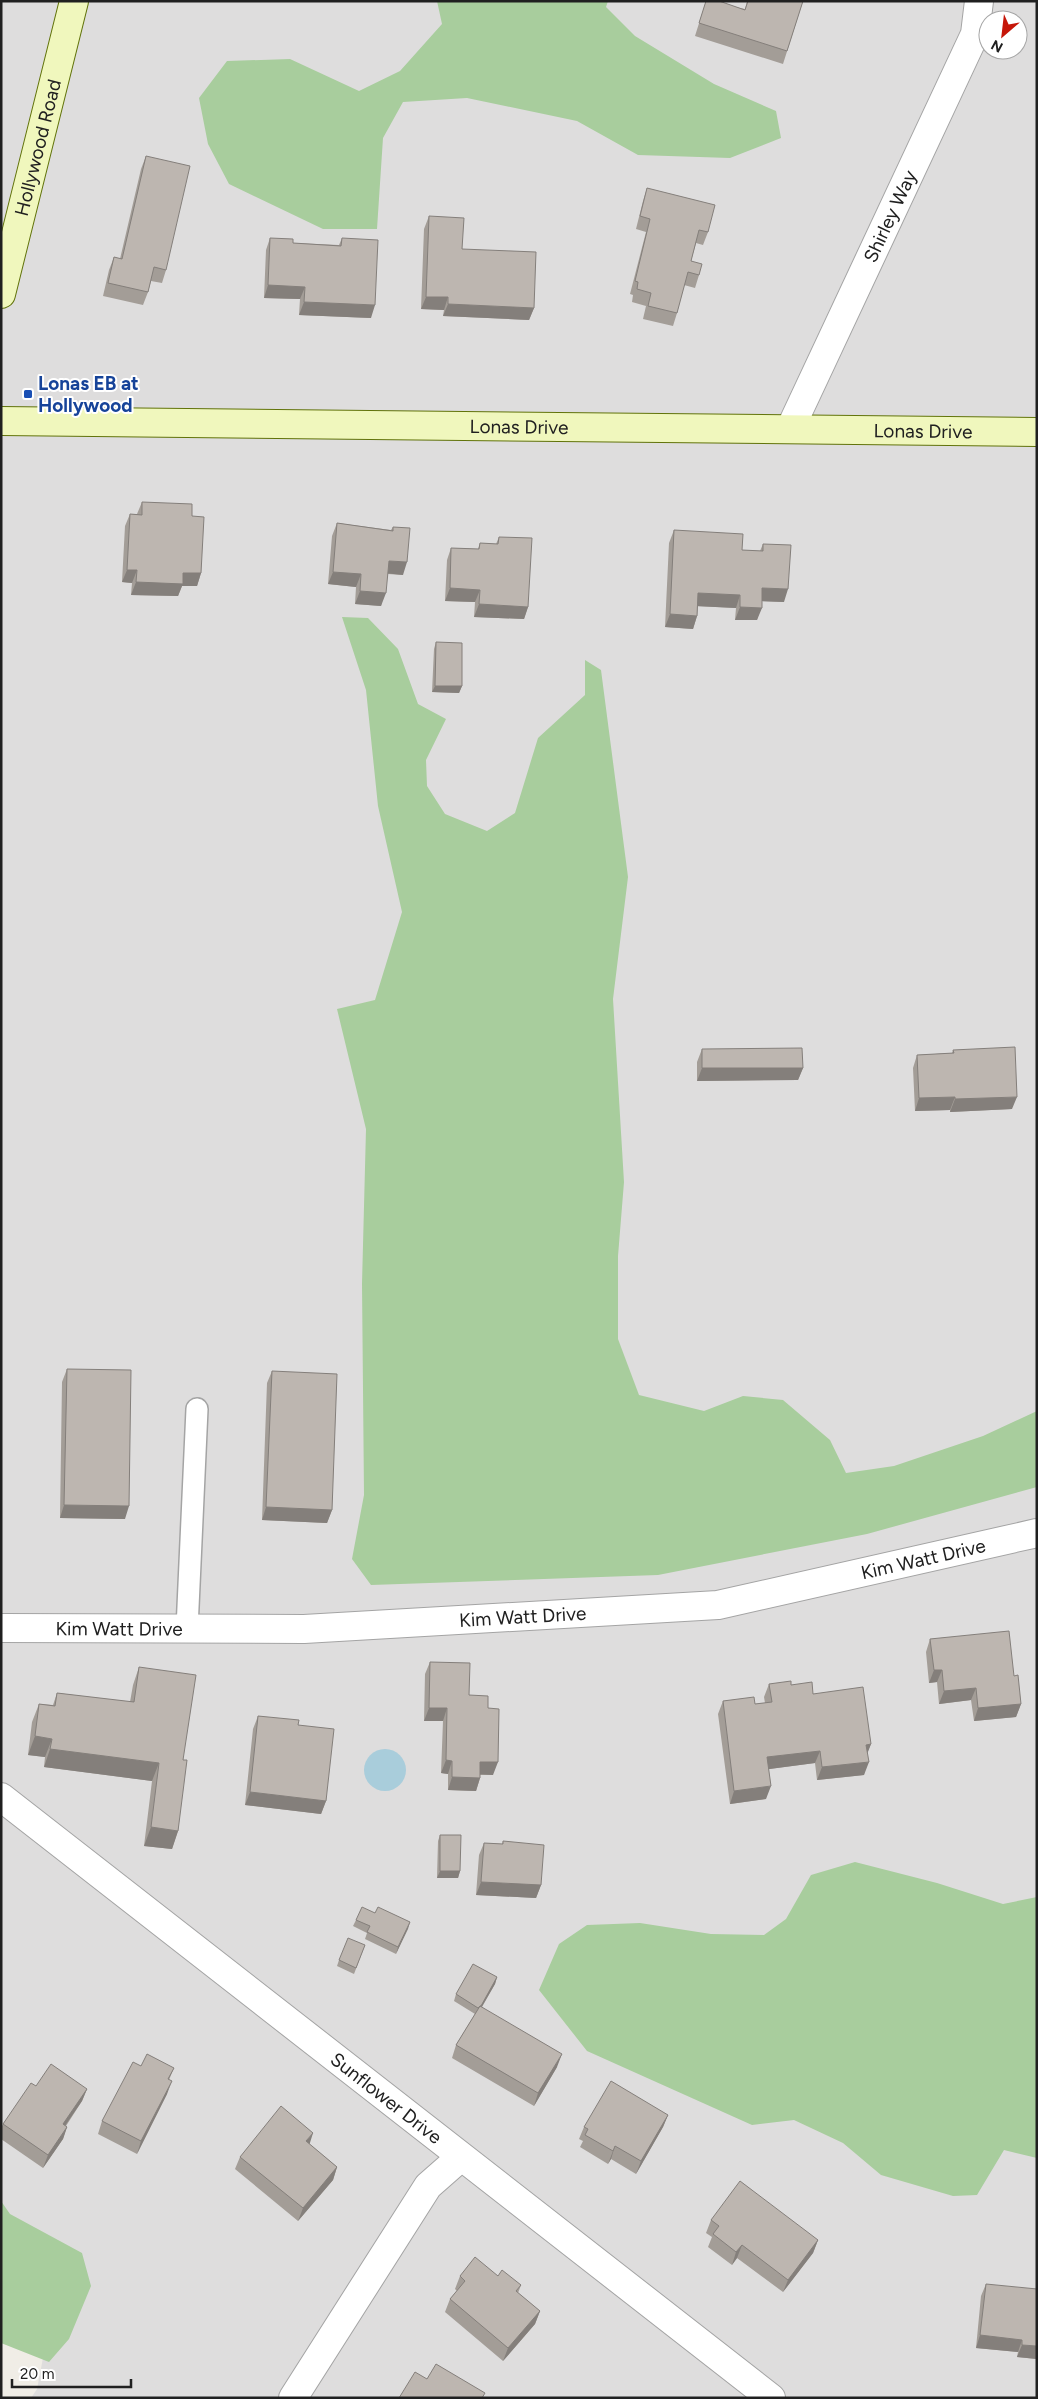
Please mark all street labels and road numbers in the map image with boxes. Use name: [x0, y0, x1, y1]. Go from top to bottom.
street label: Hollywood Road: [9, 77, 66, 218]
street label: Shirley Way: [858, 166, 921, 266]
street label: Lonas Drive: [469, 414, 568, 439]
street label: Lonas Drive: [873, 419, 972, 443]
street label: Kim Watt Drive: [859, 1533, 988, 1584]
street label: Kim Watt Drive: [459, 1601, 587, 1631]
street label: Kim Watt Drive: [55, 1617, 183, 1640]
street label: Sunflower Drive: [326, 2047, 447, 2148]

